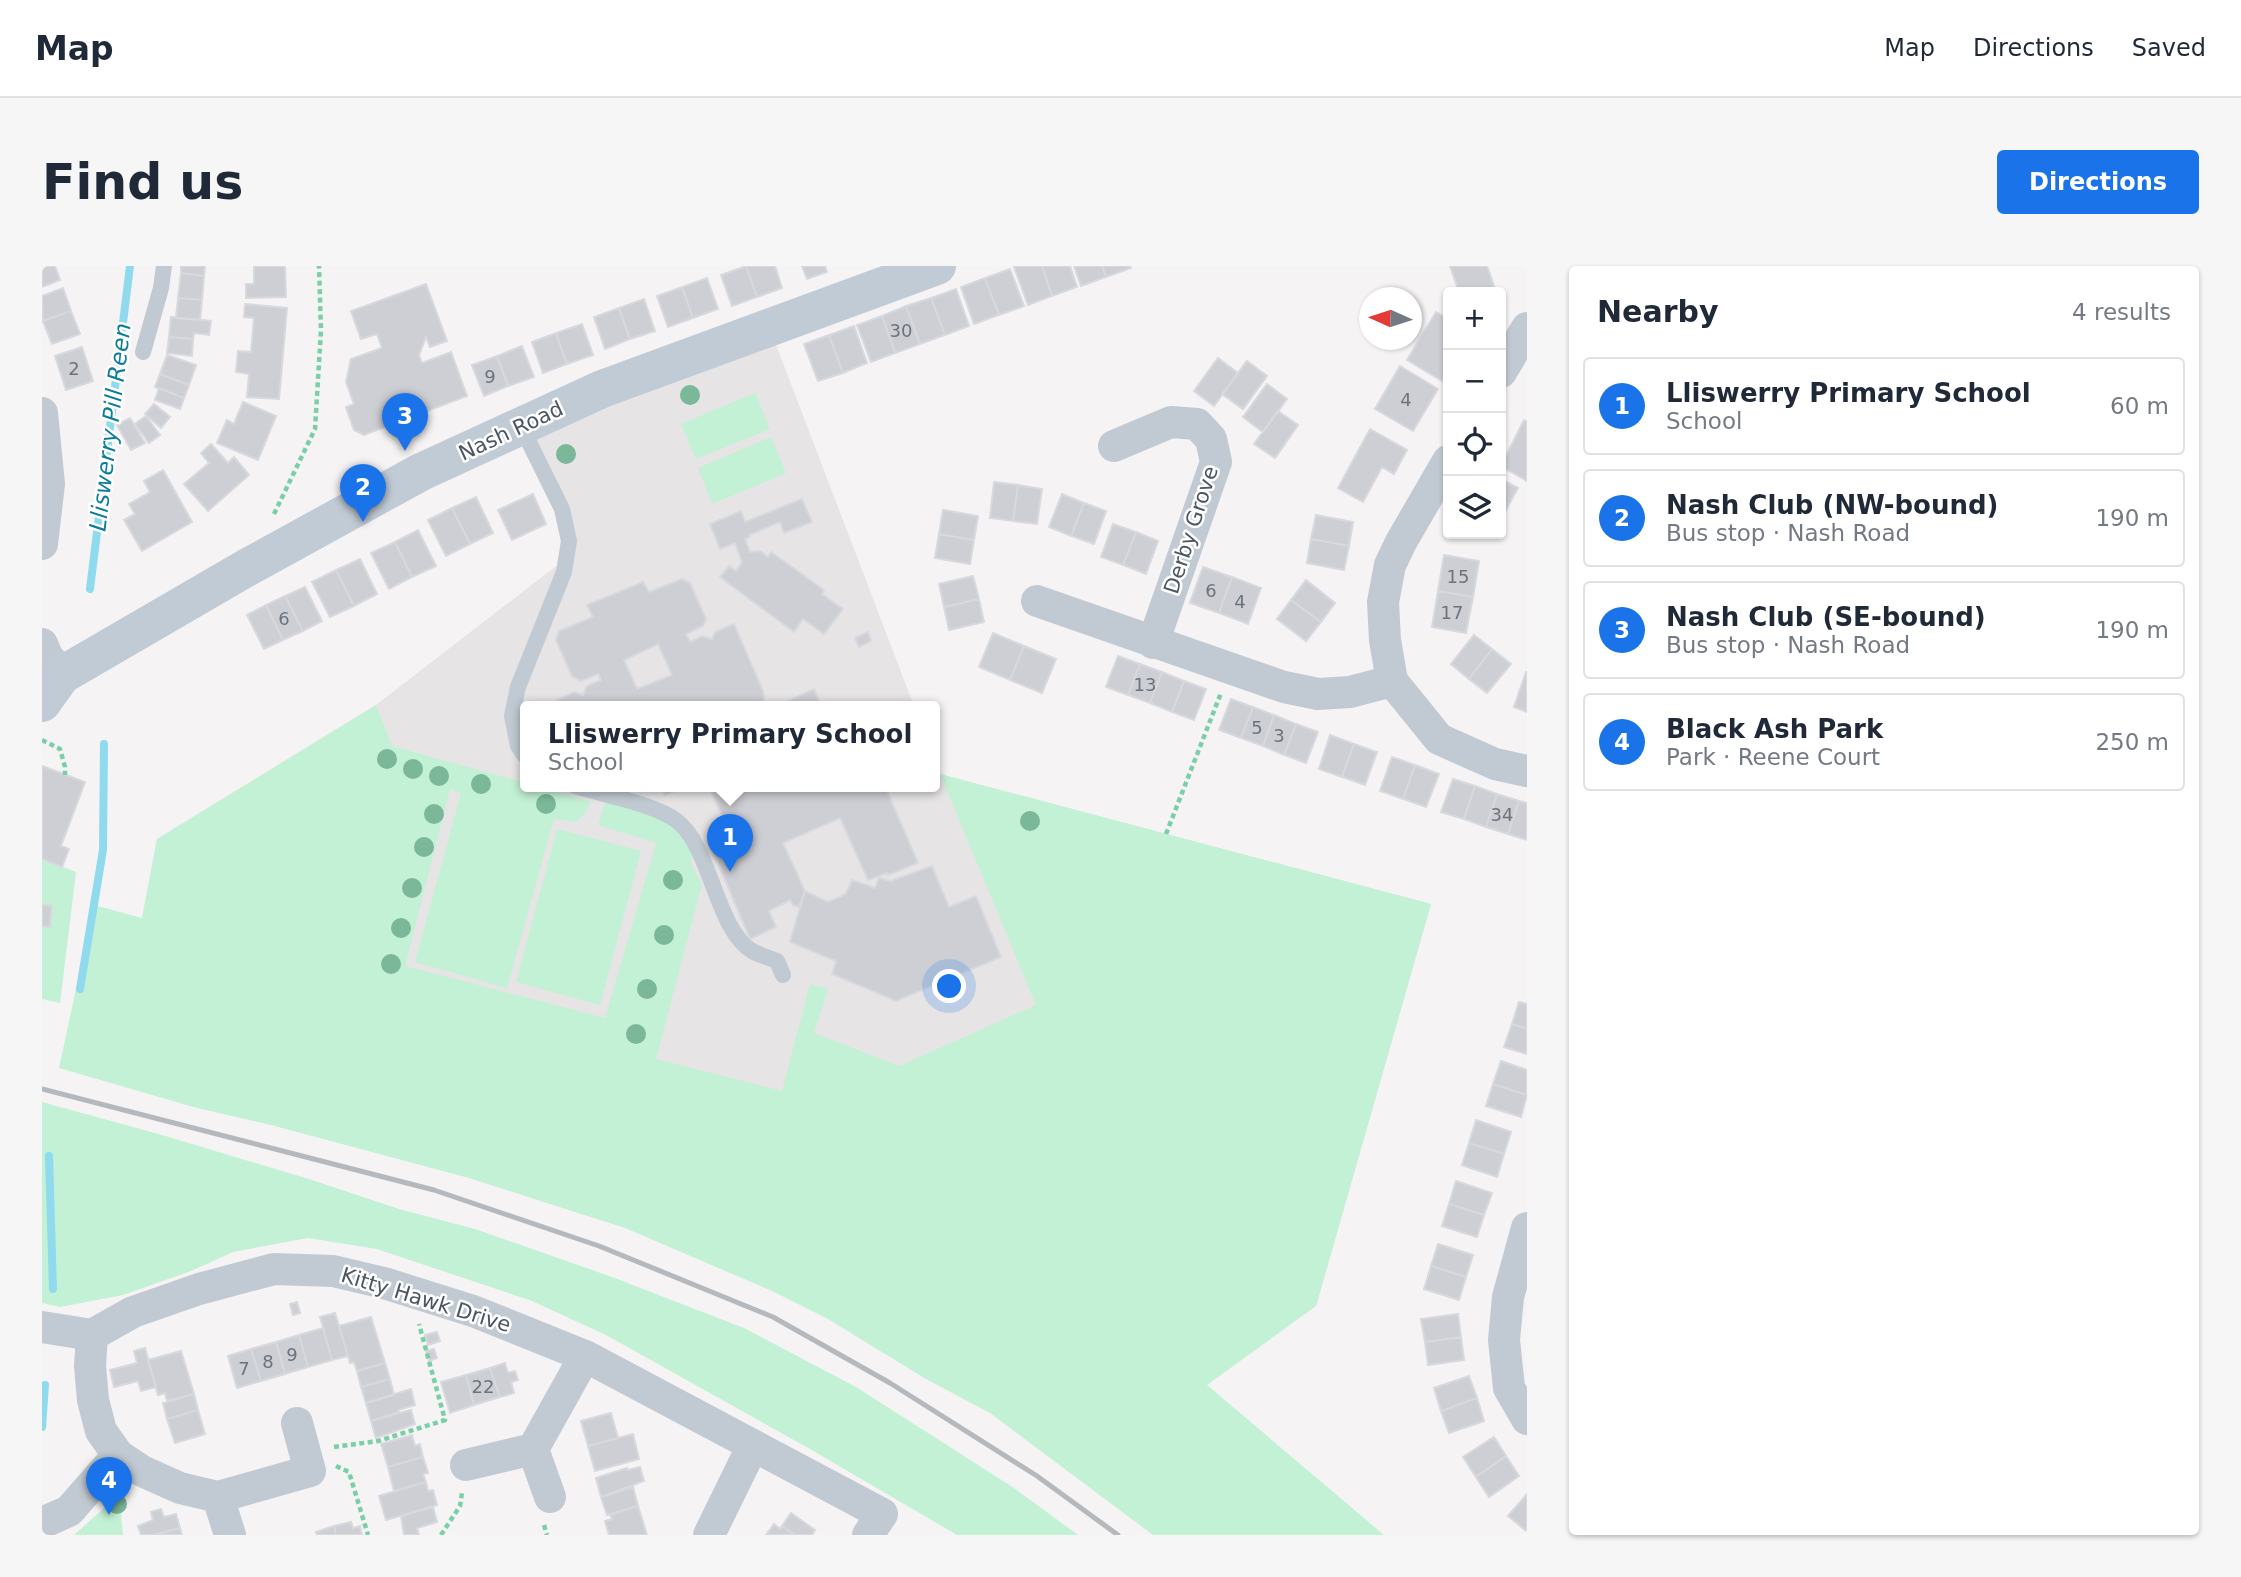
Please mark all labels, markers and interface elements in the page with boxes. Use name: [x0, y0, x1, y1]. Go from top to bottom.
text: Map: [35, 29, 114, 68]
text: Map: [1884, 34, 1935, 62]
text: Directions: [1973, 34, 2094, 62]
text: Saved: [2132, 34, 2206, 62]
button: Directions: [1997, 150, 2199, 214]
text: Find us: [42, 154, 243, 211]
north arrow: [1359, 287, 1422, 350]
map controls: [1443, 287, 1506, 539]
button: +: [1443, 287, 1506, 350]
text: Nearby: [1597, 294, 1719, 329]
text: 4 results: [2072, 299, 2171, 325]
house number: 30: [890, 320, 912, 341]
water label: Lliswerry Pill Reen: [84, 321, 136, 533]
button: −: [1443, 350, 1506, 413]
house number: 2: [68, 358, 80, 379]
house number: 9: [484, 366, 496, 387]
text: Lliswerry Primary School: [1666, 378, 2031, 408]
house number: 4: [1400, 389, 1412, 410]
pin: 3: [382, 393, 428, 451]
text: 1: [1614, 393, 1630, 419]
text: 60 m: [2110, 393, 2169, 419]
street label: Nash Road: [455, 396, 567, 466]
text: School: [1666, 408, 1742, 434]
button: locate: [1443, 413, 1506, 476]
street label: Derby Grove: [1159, 463, 1223, 597]
pin: 2: [340, 464, 386, 522]
button: layers: [1443, 476, 1506, 539]
text: Nash Club (NW-bound): [1666, 490, 1998, 520]
text: 2: [1614, 505, 1630, 531]
text: 190 m: [2095, 505, 2169, 531]
text: Bus stop · Nash Road: [1666, 520, 1910, 546]
house number: 15: [1447, 566, 1469, 587]
house number: 6: [1205, 580, 1217, 601]
house number: 4: [1234, 591, 1246, 612]
house number: 17: [1441, 602, 1463, 623]
text: Nash Club (SE-bound): [1666, 602, 1986, 632]
house number: 6: [278, 608, 290, 629]
text: 3: [1614, 617, 1630, 643]
text: 190 m: [2095, 617, 2169, 643]
text: Bus stop · Nash Road: [1666, 632, 1910, 658]
house number: 13: [1134, 674, 1156, 695]
popup: [520, 701, 940, 792]
text: Black Ash Park: [1666, 714, 1883, 744]
house number: 5: [1251, 717, 1263, 738]
text: Lliswerry Primary School: [548, 719, 912, 749]
house number: 3: [1273, 725, 1285, 746]
text: 4: [1614, 729, 1630, 755]
text: 250 m: [2095, 729, 2169, 755]
text: Park · Reene Court: [1666, 744, 1880, 770]
text: School: [548, 749, 624, 775]
house number: 34: [1491, 804, 1513, 825]
pin: 1: [707, 814, 753, 872]
your location: [932, 969, 966, 1003]
street label: Kitty Hawk Drive: [338, 1263, 514, 1337]
house number: 9: [286, 1344, 298, 1365]
house number: 8: [262, 1351, 274, 1372]
house number: 7: [238, 1358, 250, 1379]
house number: 22: [472, 1376, 494, 1397]
pin: 4: [86, 1457, 132, 1515]

